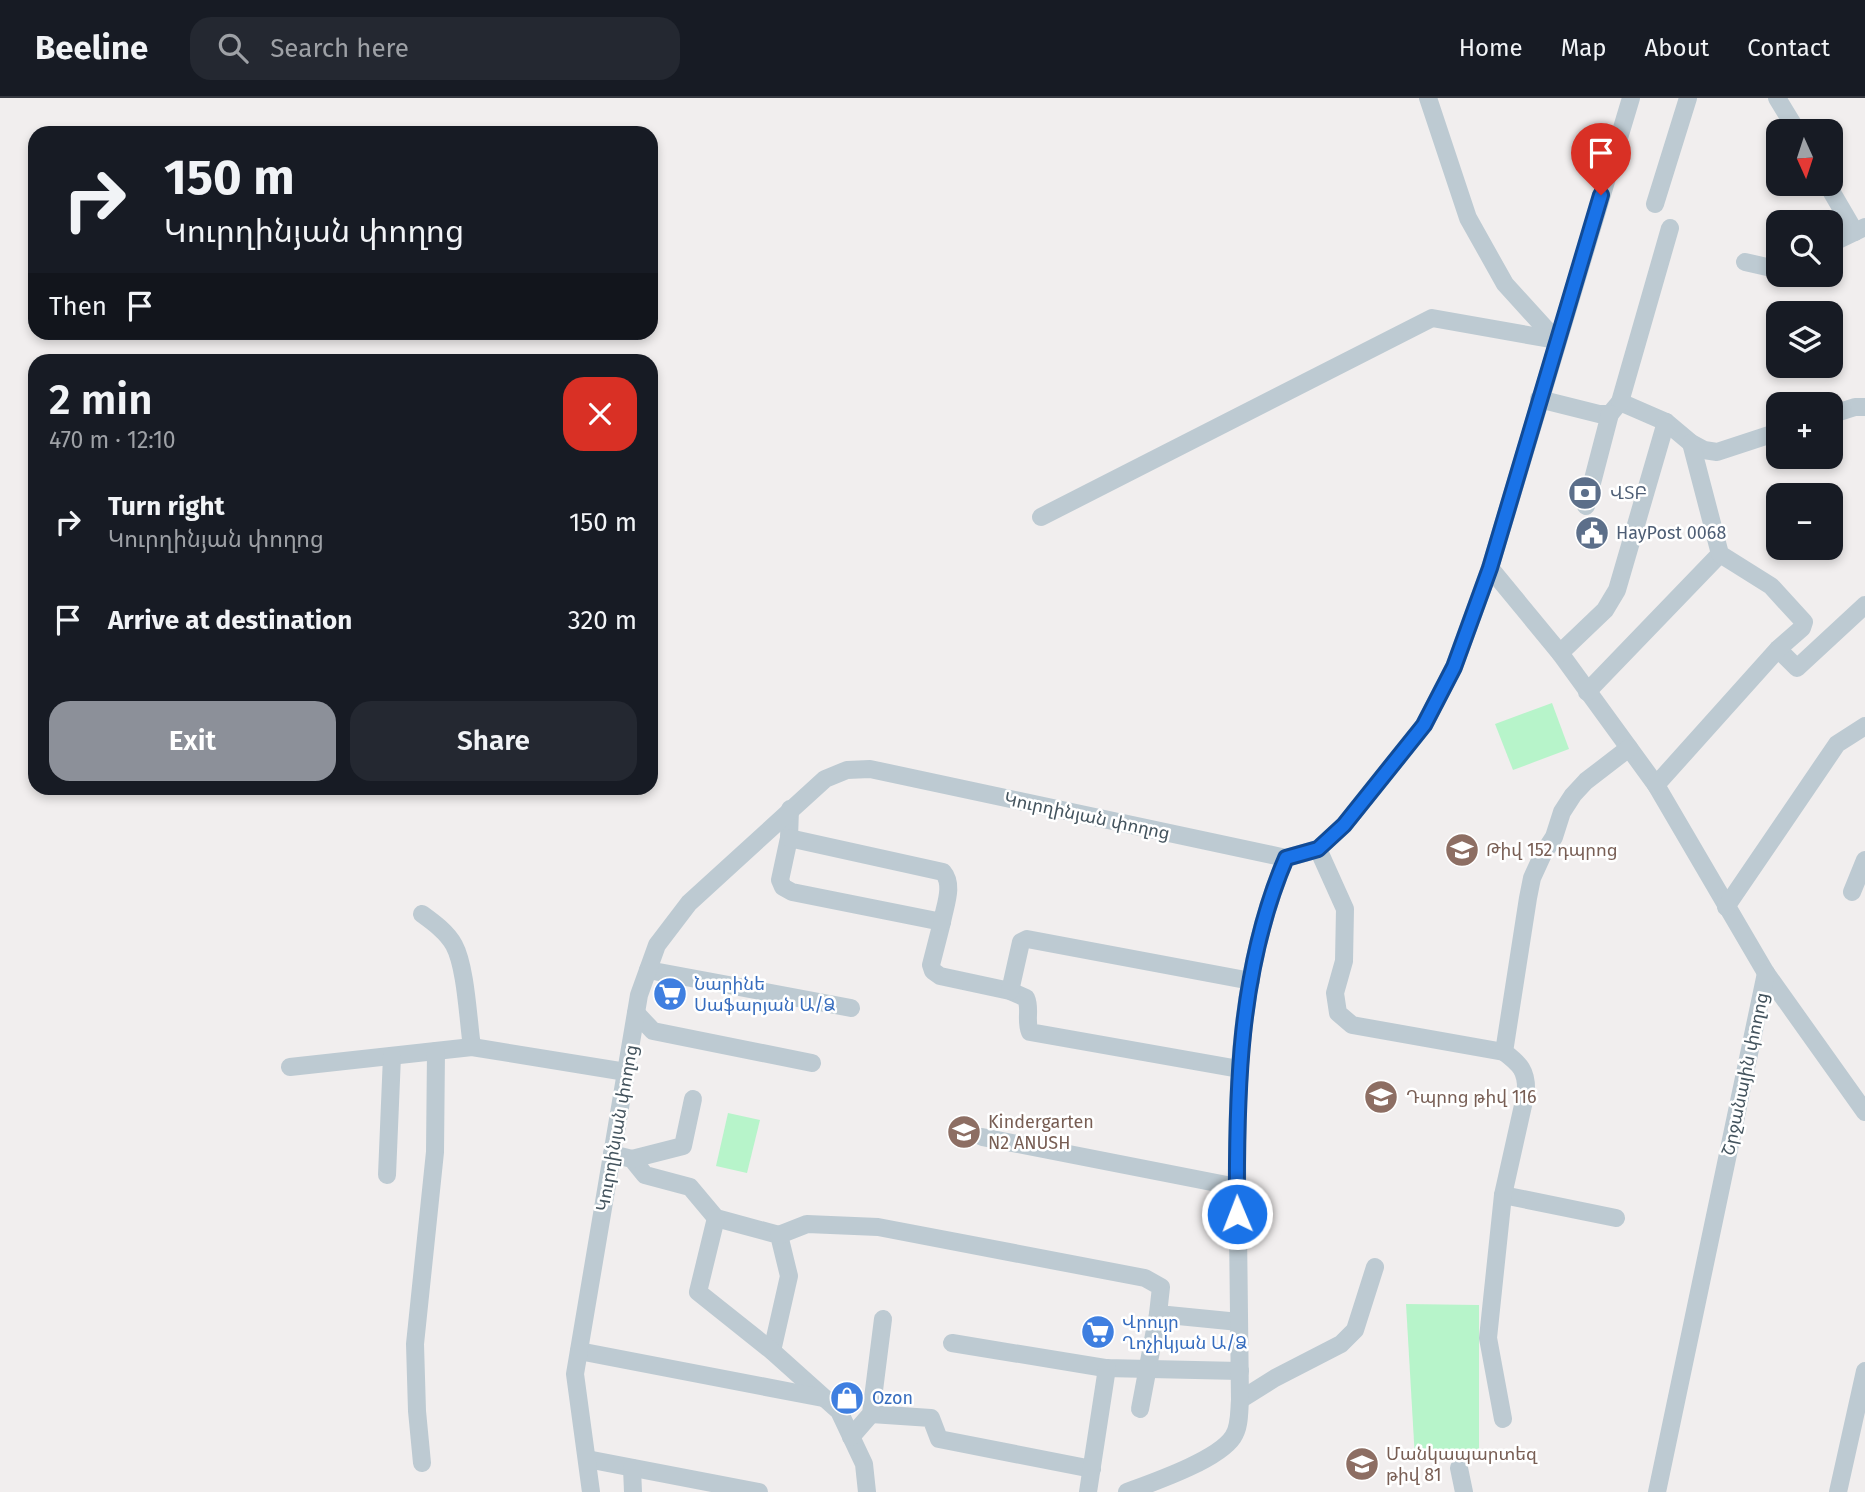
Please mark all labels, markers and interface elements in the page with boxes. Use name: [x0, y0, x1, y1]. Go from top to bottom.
search box: [190, 17, 680, 80]
text: Beeline: [35, 28, 148, 68]
icon: search: [214, 29, 252, 67]
text: Search here: [270, 33, 409, 64]
text: Home: [1459, 34, 1523, 62]
text: Map: [1561, 34, 1607, 62]
text: About: [1645, 34, 1709, 62]
text: Contact: [1747, 34, 1830, 62]
north arrow: [1766, 119, 1843, 196]
map controls: [1766, 119, 1843, 560]
pin: [1571, 123, 1631, 195]
icon: arrive: [1582, 134, 1620, 172]
text: 150 m: [164, 148, 295, 207]
icon: right: [49, 154, 140, 245]
button: search: [1766, 210, 1843, 287]
text: Կուրղինյան փողոց: [164, 212, 464, 250]
icon: arrive: [121, 287, 159, 325]
text: Then: [49, 291, 107, 322]
button: layers: [1766, 301, 1843, 378]
text: 2 min: [49, 375, 153, 425]
button: close: [563, 377, 637, 451]
button: +: [1766, 392, 1843, 469]
text: 470 m · 12:10: [49, 426, 176, 454]
bank icon: ՎՏԲ: [1566, 474, 1604, 512]
place label: ՎՏԲ: [1610, 482, 1647, 504]
button: −: [1766, 483, 1843, 560]
text: Turn right: [108, 491, 225, 522]
icon: right: [49, 503, 87, 541]
text: 150 m: [569, 507, 637, 538]
public building icon: HayPost 0068: [1573, 514, 1611, 552]
place label: HayPost 0068: [1616, 522, 1726, 544]
text: Կուրղինյան փողոց: [108, 525, 324, 553]
icon: arrive: [49, 601, 87, 639]
text: Arrive at destination: [108, 605, 352, 636]
text: 320 m: [568, 605, 637, 636]
button: Exit: [49, 701, 336, 781]
button: Share: [350, 701, 637, 781]
street label: Կուրղինյան փողոց: [1002, 788, 1172, 844]
school or university icon: Թիվ 152 դպրոց: [1443, 831, 1481, 869]
place label: Թիվ 152 դպրոց: [1486, 839, 1618, 861]
place label: Նարինե Սաֆարյան Ա/Ձ: [694, 973, 835, 1016]
supermarket icon: Նարինե Սաֆարյան Ա/Ձ: [651, 975, 689, 1013]
street label: Շրջանային փողոց: [1717, 990, 1773, 1158]
street label: Կուրղինյան փողոց: [592, 1043, 642, 1213]
school or university icon: Դպրոց թիվ 116: [1362, 1078, 1400, 1116]
place label: Դպրոց թիվ 116: [1406, 1086, 1537, 1108]
place label: Kindergarten N2 ANUSH: [988, 1111, 1094, 1154]
school or university icon: Kindergarten N2 ANUSH: [945, 1113, 983, 1151]
position arrow: [1200, 1177, 1274, 1251]
place label: Վրույր Ղոչիկյան Ա/Ձ: [1122, 1311, 1247, 1354]
supermarket icon: Վրույր Ղոչիկյան Ա/Ձ: [1079, 1313, 1117, 1351]
shop icon: Ozon: [828, 1379, 866, 1417]
place label: Ozon: [872, 1387, 913, 1409]
place label: Մանկապարտեզ թիվ 81: [1386, 1443, 1538, 1486]
school or university icon: Մանկապարտեզ թիվ 81: [1343, 1445, 1381, 1483]

